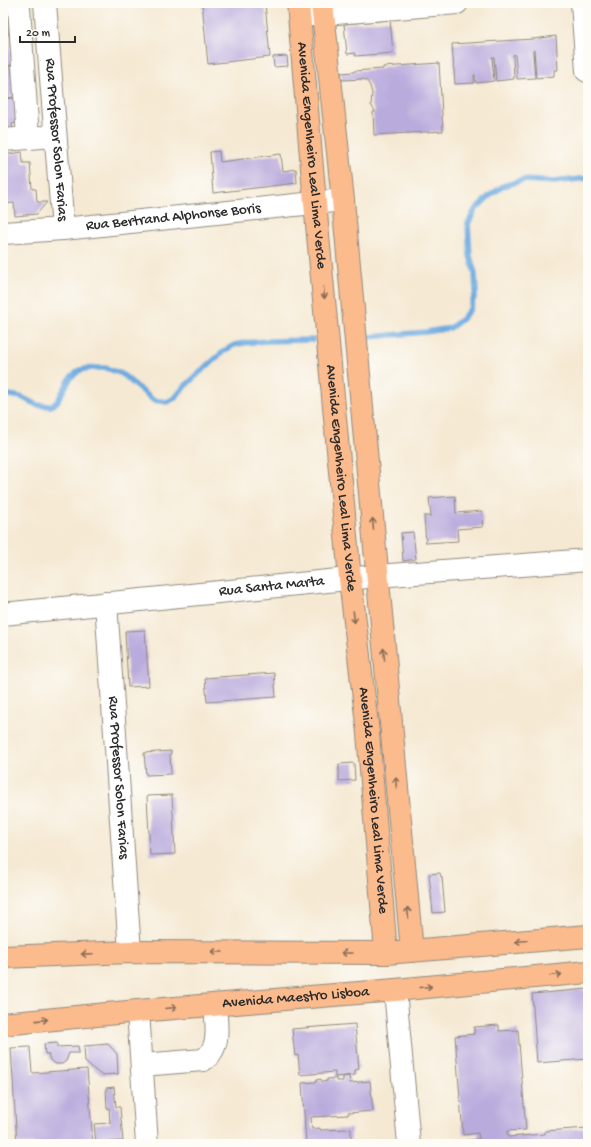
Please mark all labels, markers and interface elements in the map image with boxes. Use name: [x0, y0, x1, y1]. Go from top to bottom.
scale bar: [20, 18, 75, 44]
text: 20 m: [26, 27, 51, 41]
street label: Avenida Engenheiro Leal Lima Verde: [292, 41, 330, 270]
street label: Rua Professor Solon Farias: [40, 57, 71, 222]
street label: Rua Bertrand Alphonse Boris: [85, 200, 262, 236]
one-way arrow: [320, 286, 327, 299]
street label: Avenida Engenheiro Leal Lima Verde: [321, 364, 360, 593]
one-way arrow: [369, 518, 376, 531]
street label: Rua Santa Marta: [218, 572, 326, 601]
one-way arrow: [351, 610, 358, 623]
one-way arrow: [381, 648, 388, 661]
street label: Avenida Engenheiro Leal Lima Verde: [354, 686, 392, 915]
street label: Rua Professor Solon Farias: [103, 696, 133, 860]
one-way arrow: [393, 777, 400, 790]
one-way arrow: [405, 906, 412, 919]
one-way arrow: [515, 938, 528, 945]
one-way arrow: [211, 949, 224, 956]
one-way arrow: [341, 949, 354, 957]
one-way arrow: [81, 950, 94, 957]
one-way arrow: [549, 972, 562, 979]
street label: Avenida Maestro Lisboa: [222, 983, 371, 1013]
one-way arrow: [419, 984, 432, 991]
one-way arrow: [164, 1004, 177, 1012]
one-way arrow: [35, 1017, 48, 1024]

